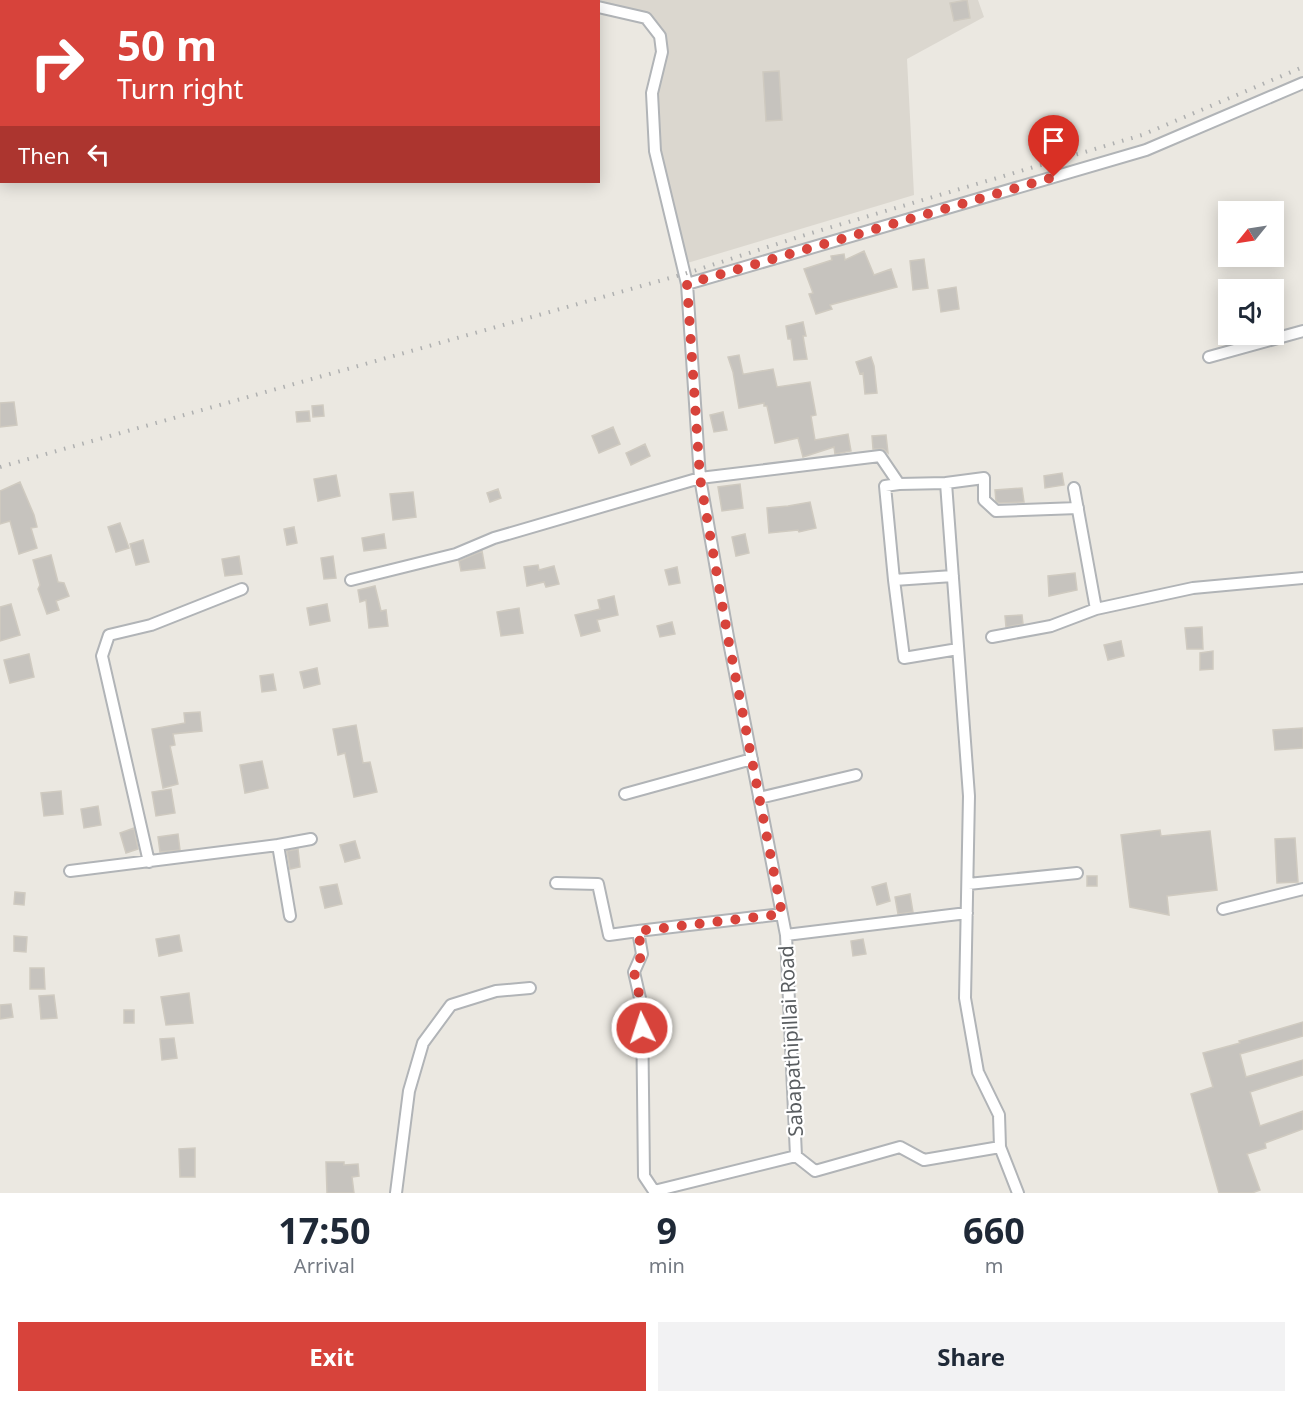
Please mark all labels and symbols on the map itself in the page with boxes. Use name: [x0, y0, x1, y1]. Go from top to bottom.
pin: [1028, 115, 1079, 177]
north arrow: [1218, 201, 1284, 267]
street label: Sabapathipillai Road: [772, 945, 809, 1137]
position arrow: [610, 996, 674, 1060]

